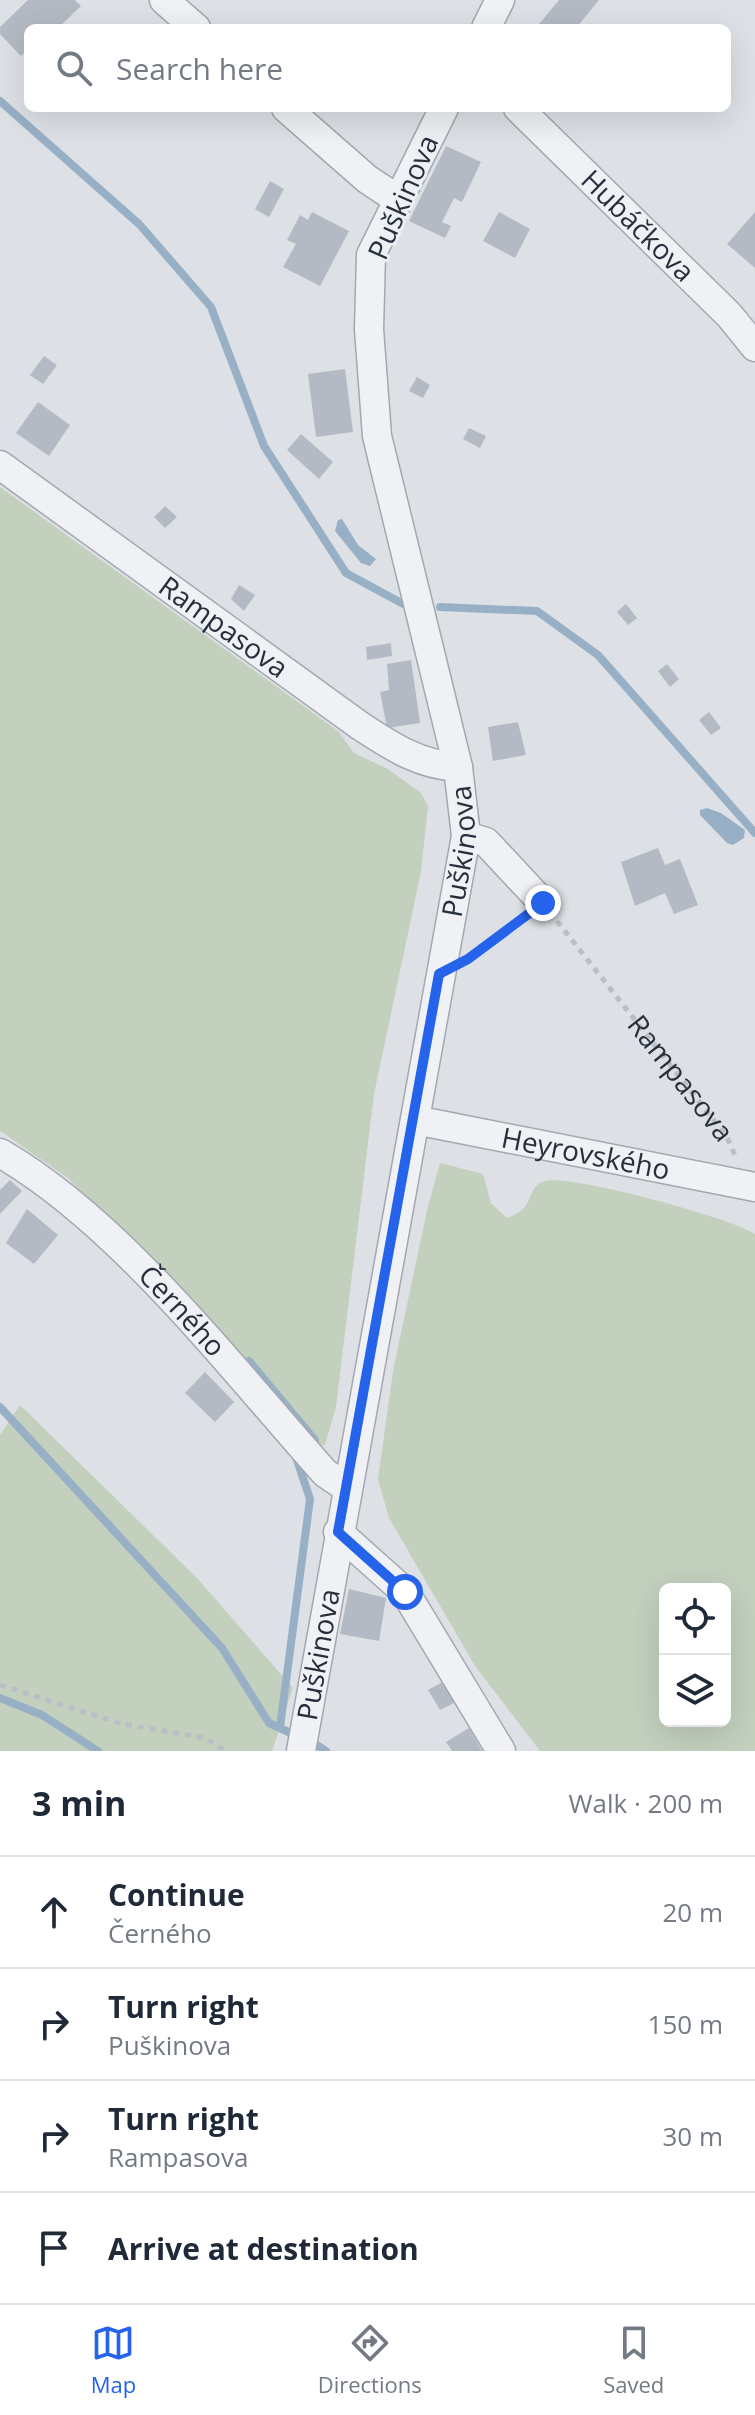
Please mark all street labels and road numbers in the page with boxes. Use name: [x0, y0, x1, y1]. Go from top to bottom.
street label: Puškinova: [358, 128, 446, 265]
street label: Hubáčkova: [574, 161, 704, 289]
street label: Rampasova: [152, 566, 297, 686]
street label: Puškinova: [432, 784, 484, 920]
street label: Rampasova: [620, 1006, 743, 1149]
street label: Heyrovského: [499, 1118, 673, 1188]
street label: Černého: [131, 1256, 235, 1364]
street label: Puškinova: [287, 1586, 348, 1723]

